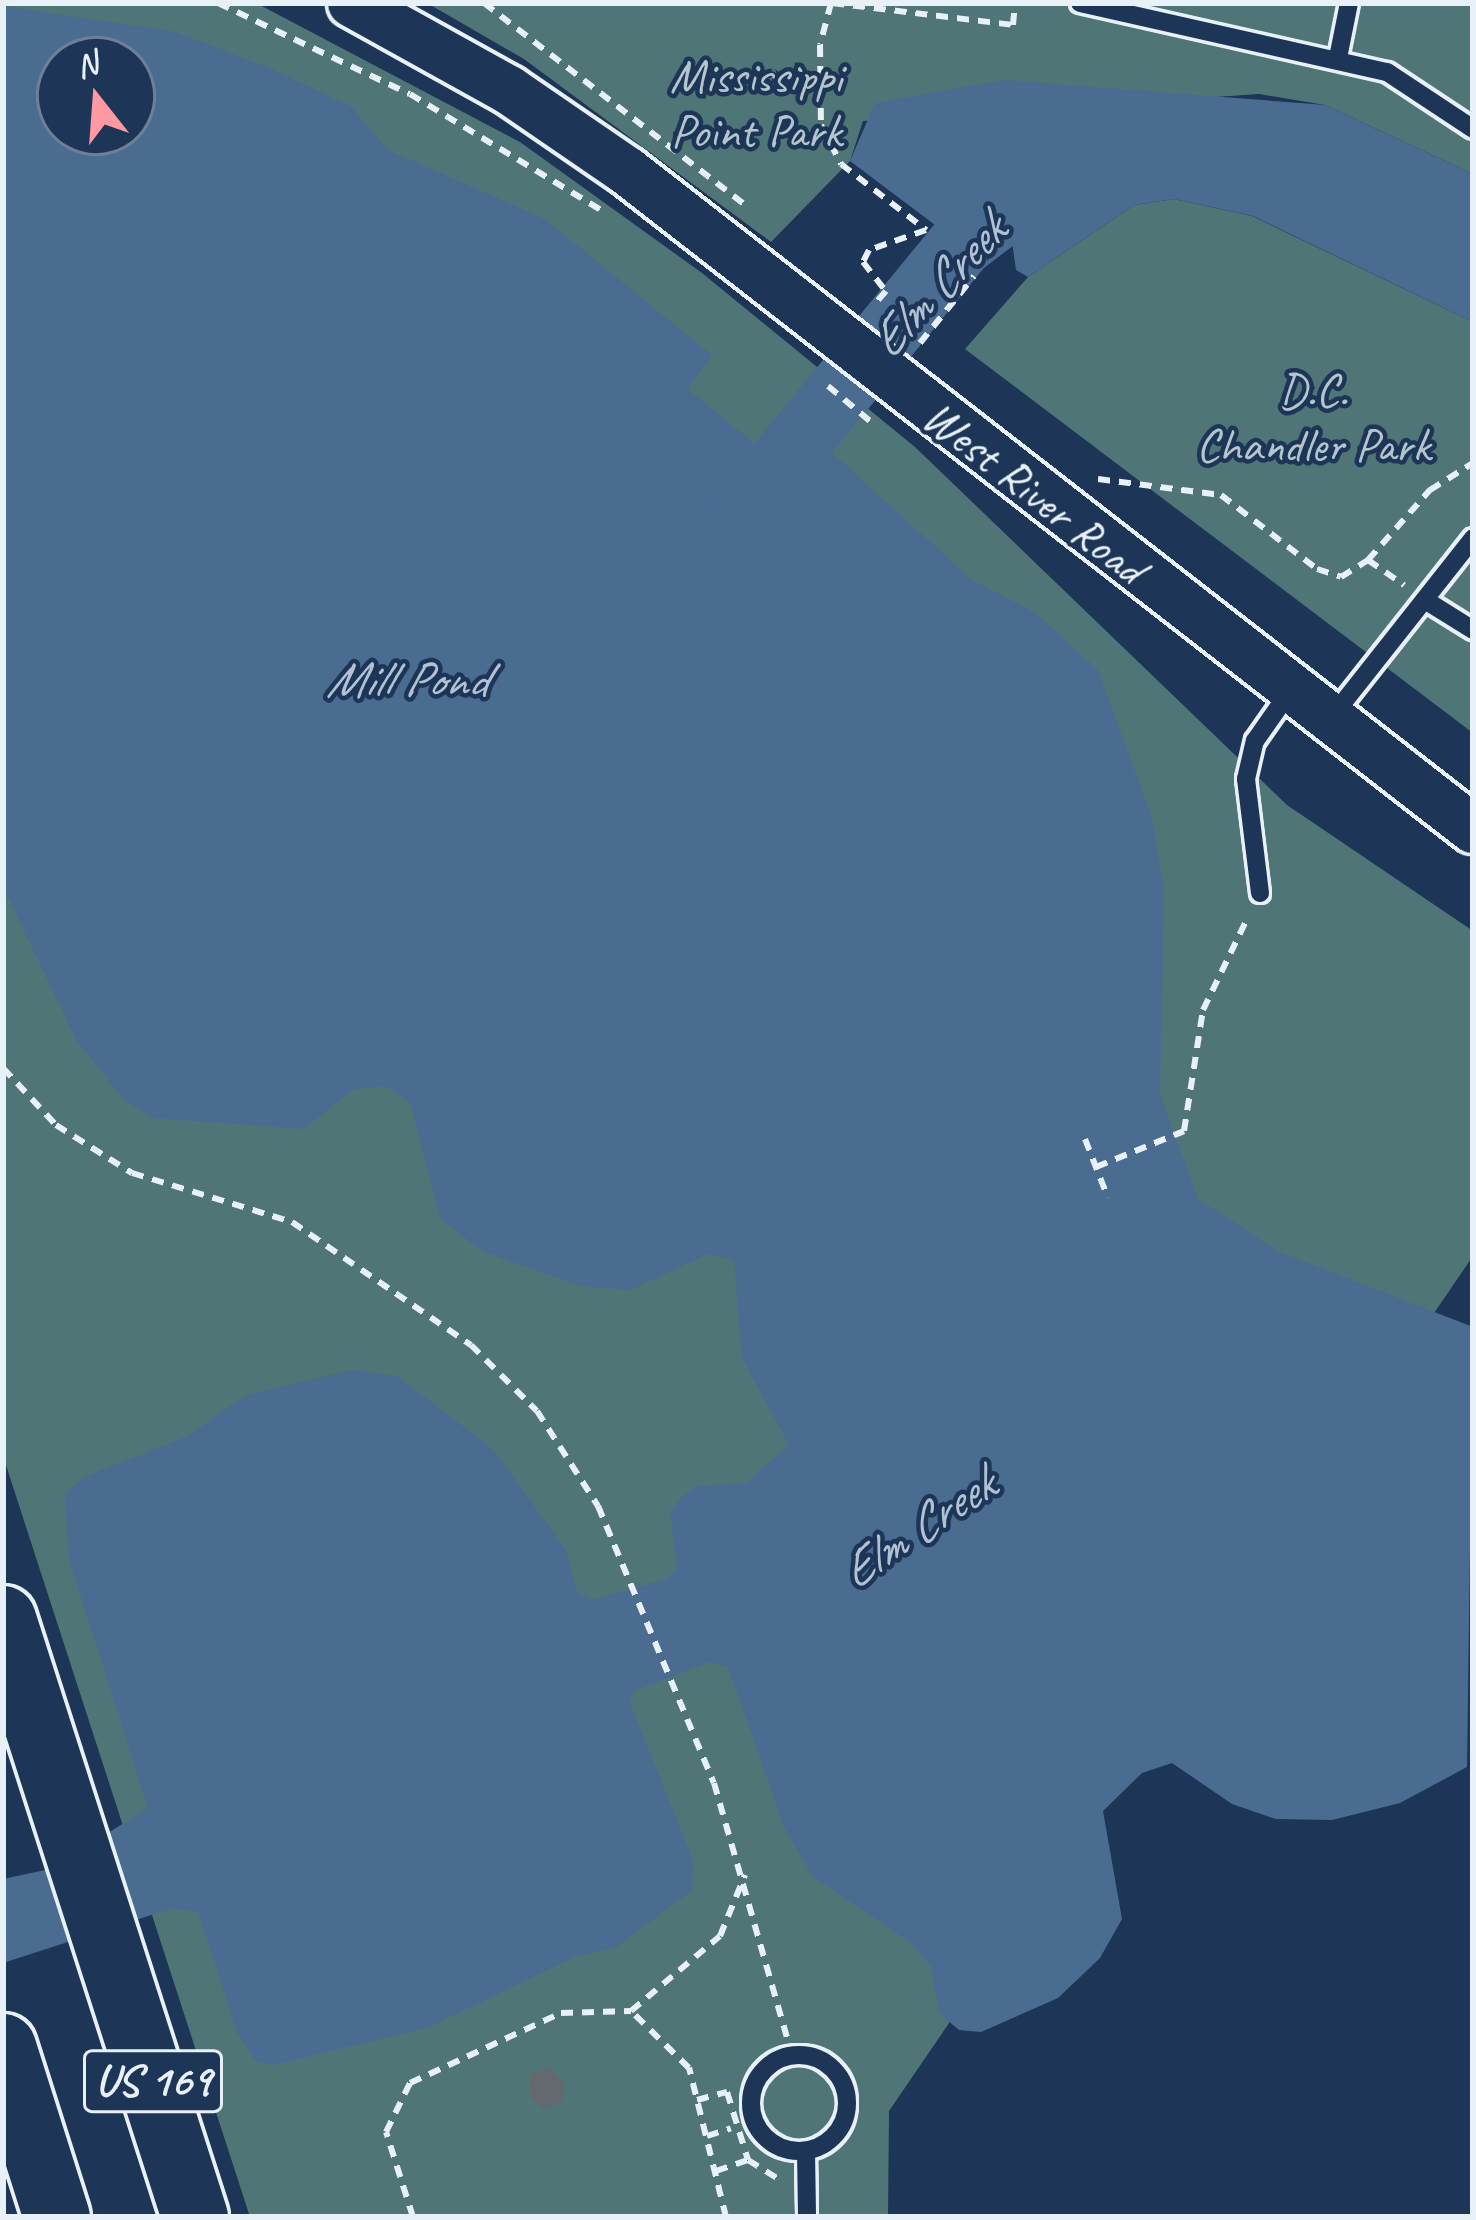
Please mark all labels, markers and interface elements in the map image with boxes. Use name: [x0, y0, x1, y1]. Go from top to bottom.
north arrow: [36, 36, 156, 156]
text: N: [70, 41, 102, 88]
park label: Mississippi Point Park: [670, 47, 842, 160]
water label: Elm Creek: [856, 202, 1018, 370]
park label: D.C. Chandler Park: [1195, 361, 1431, 474]
street label: West River Road: [910, 386, 1158, 598]
water label: Mill Pond: [326, 648, 486, 710]
water label: Elm Creek: [828, 1454, 1006, 1602]
road number: US 169: [81, 2042, 225, 2120]

